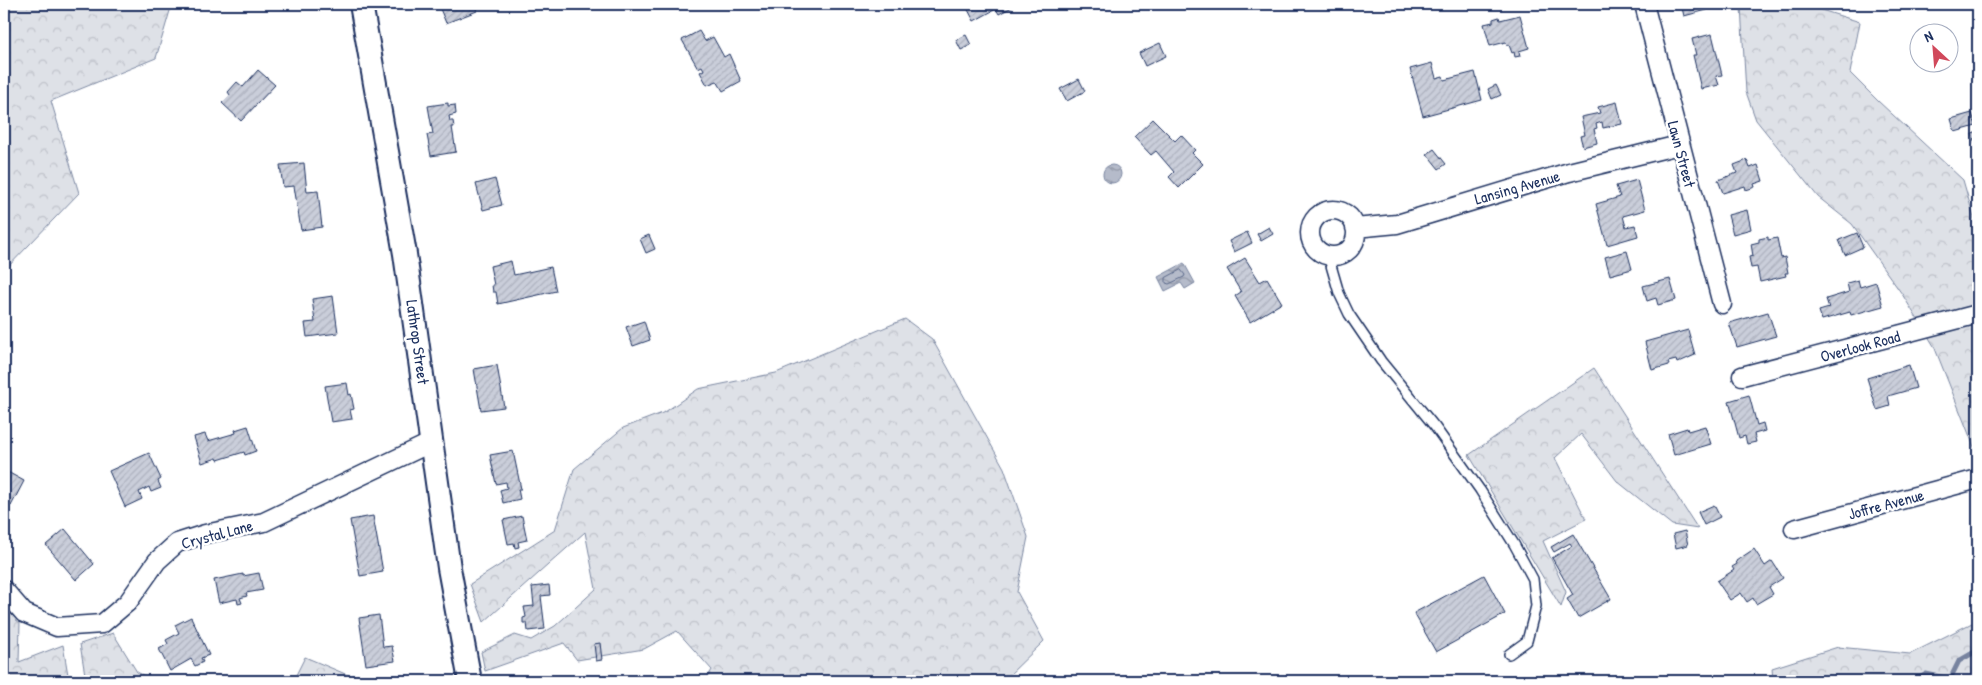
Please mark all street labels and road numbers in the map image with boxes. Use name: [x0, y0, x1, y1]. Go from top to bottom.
street label: Lawn Street: [1663, 118, 1702, 190]
street label: Lansing Avenue: [1472, 164, 1563, 210]
street label: Lathrop Street: [401, 298, 435, 386]
street label: Overlook Road: [1818, 325, 1902, 367]
street label: Joffre Avenue: [1846, 483, 1927, 525]
street label: Crystal Lane: [179, 514, 256, 554]

